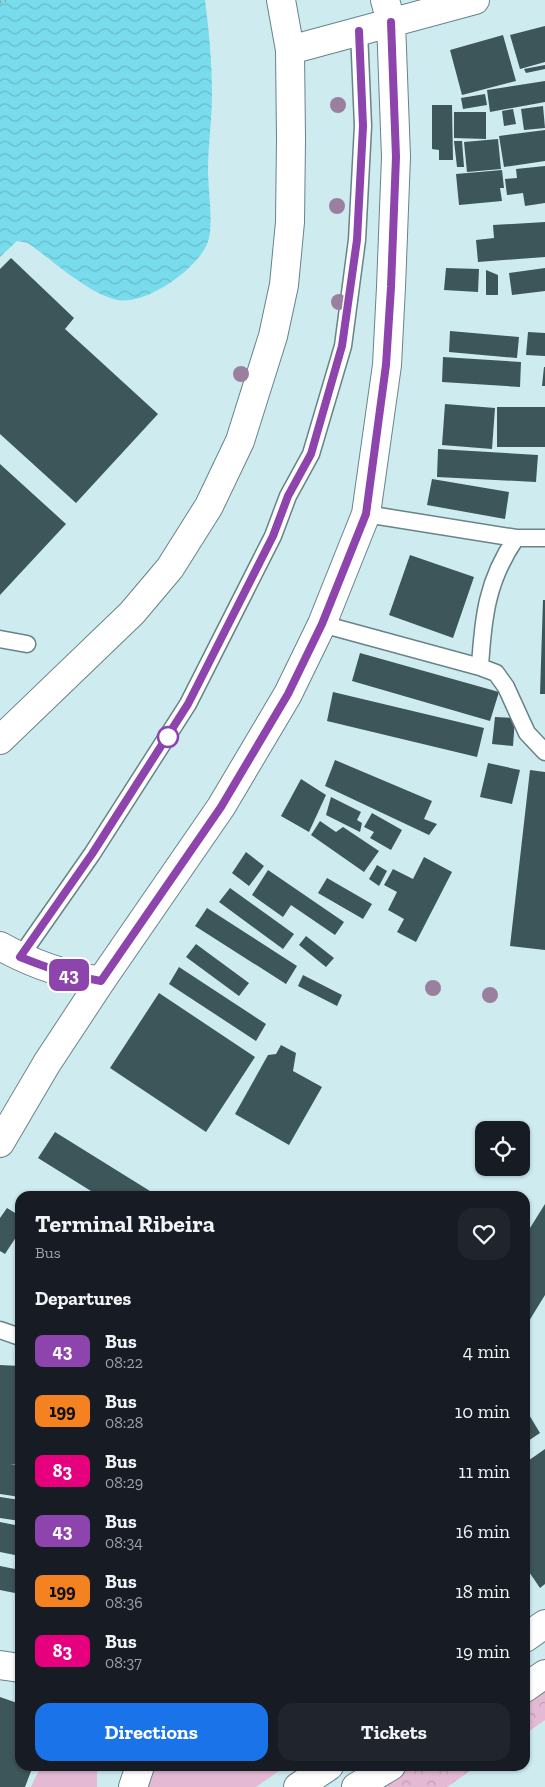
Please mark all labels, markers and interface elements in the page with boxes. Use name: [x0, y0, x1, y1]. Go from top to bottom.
unlabelled marker: [157, 726, 179, 748]
line badge: 43: [46, 959, 92, 991]
text: 43: [59, 964, 79, 986]
map controls: [475, 1121, 530, 1176]
button: locate: [475, 1121, 530, 1176]
button: heart: [458, 1208, 510, 1260]
text: Terminal Ribeira: [35, 1209, 215, 1238]
text: Bus: [35, 1243, 61, 1262]
text: Departures: [35, 1287, 131, 1310]
text: Bus: [105, 1330, 137, 1353]
text: 43: [53, 1340, 72, 1362]
text: 4 min: [463, 1340, 510, 1363]
text: 08:22: [105, 1353, 143, 1372]
text: Bus: [105, 1390, 137, 1413]
text: 199: [49, 1400, 76, 1422]
text: 10 min: [455, 1400, 510, 1423]
text: 08:28: [105, 1413, 143, 1432]
text: Bus: [105, 1450, 137, 1473]
text: 83: [53, 1460, 72, 1482]
text: 11 min: [458, 1460, 510, 1483]
text: 08:29: [105, 1473, 143, 1492]
text: Bus: [105, 1510, 137, 1533]
text: 43: [53, 1520, 72, 1542]
text: 16 min: [456, 1520, 510, 1543]
text: 08:34: [105, 1533, 143, 1552]
text: Bus: [105, 1570, 137, 1593]
text: 199: [49, 1580, 76, 1602]
text: 18 min: [456, 1580, 510, 1603]
text: 08:36: [105, 1593, 143, 1612]
text: Bus: [105, 1630, 137, 1653]
text: 83: [53, 1640, 72, 1662]
text: 19 min: [456, 1640, 510, 1663]
text: 08:37: [105, 1653, 142, 1672]
button: Directions: [35, 1703, 268, 1761]
button: Tickets: [278, 1703, 510, 1761]

